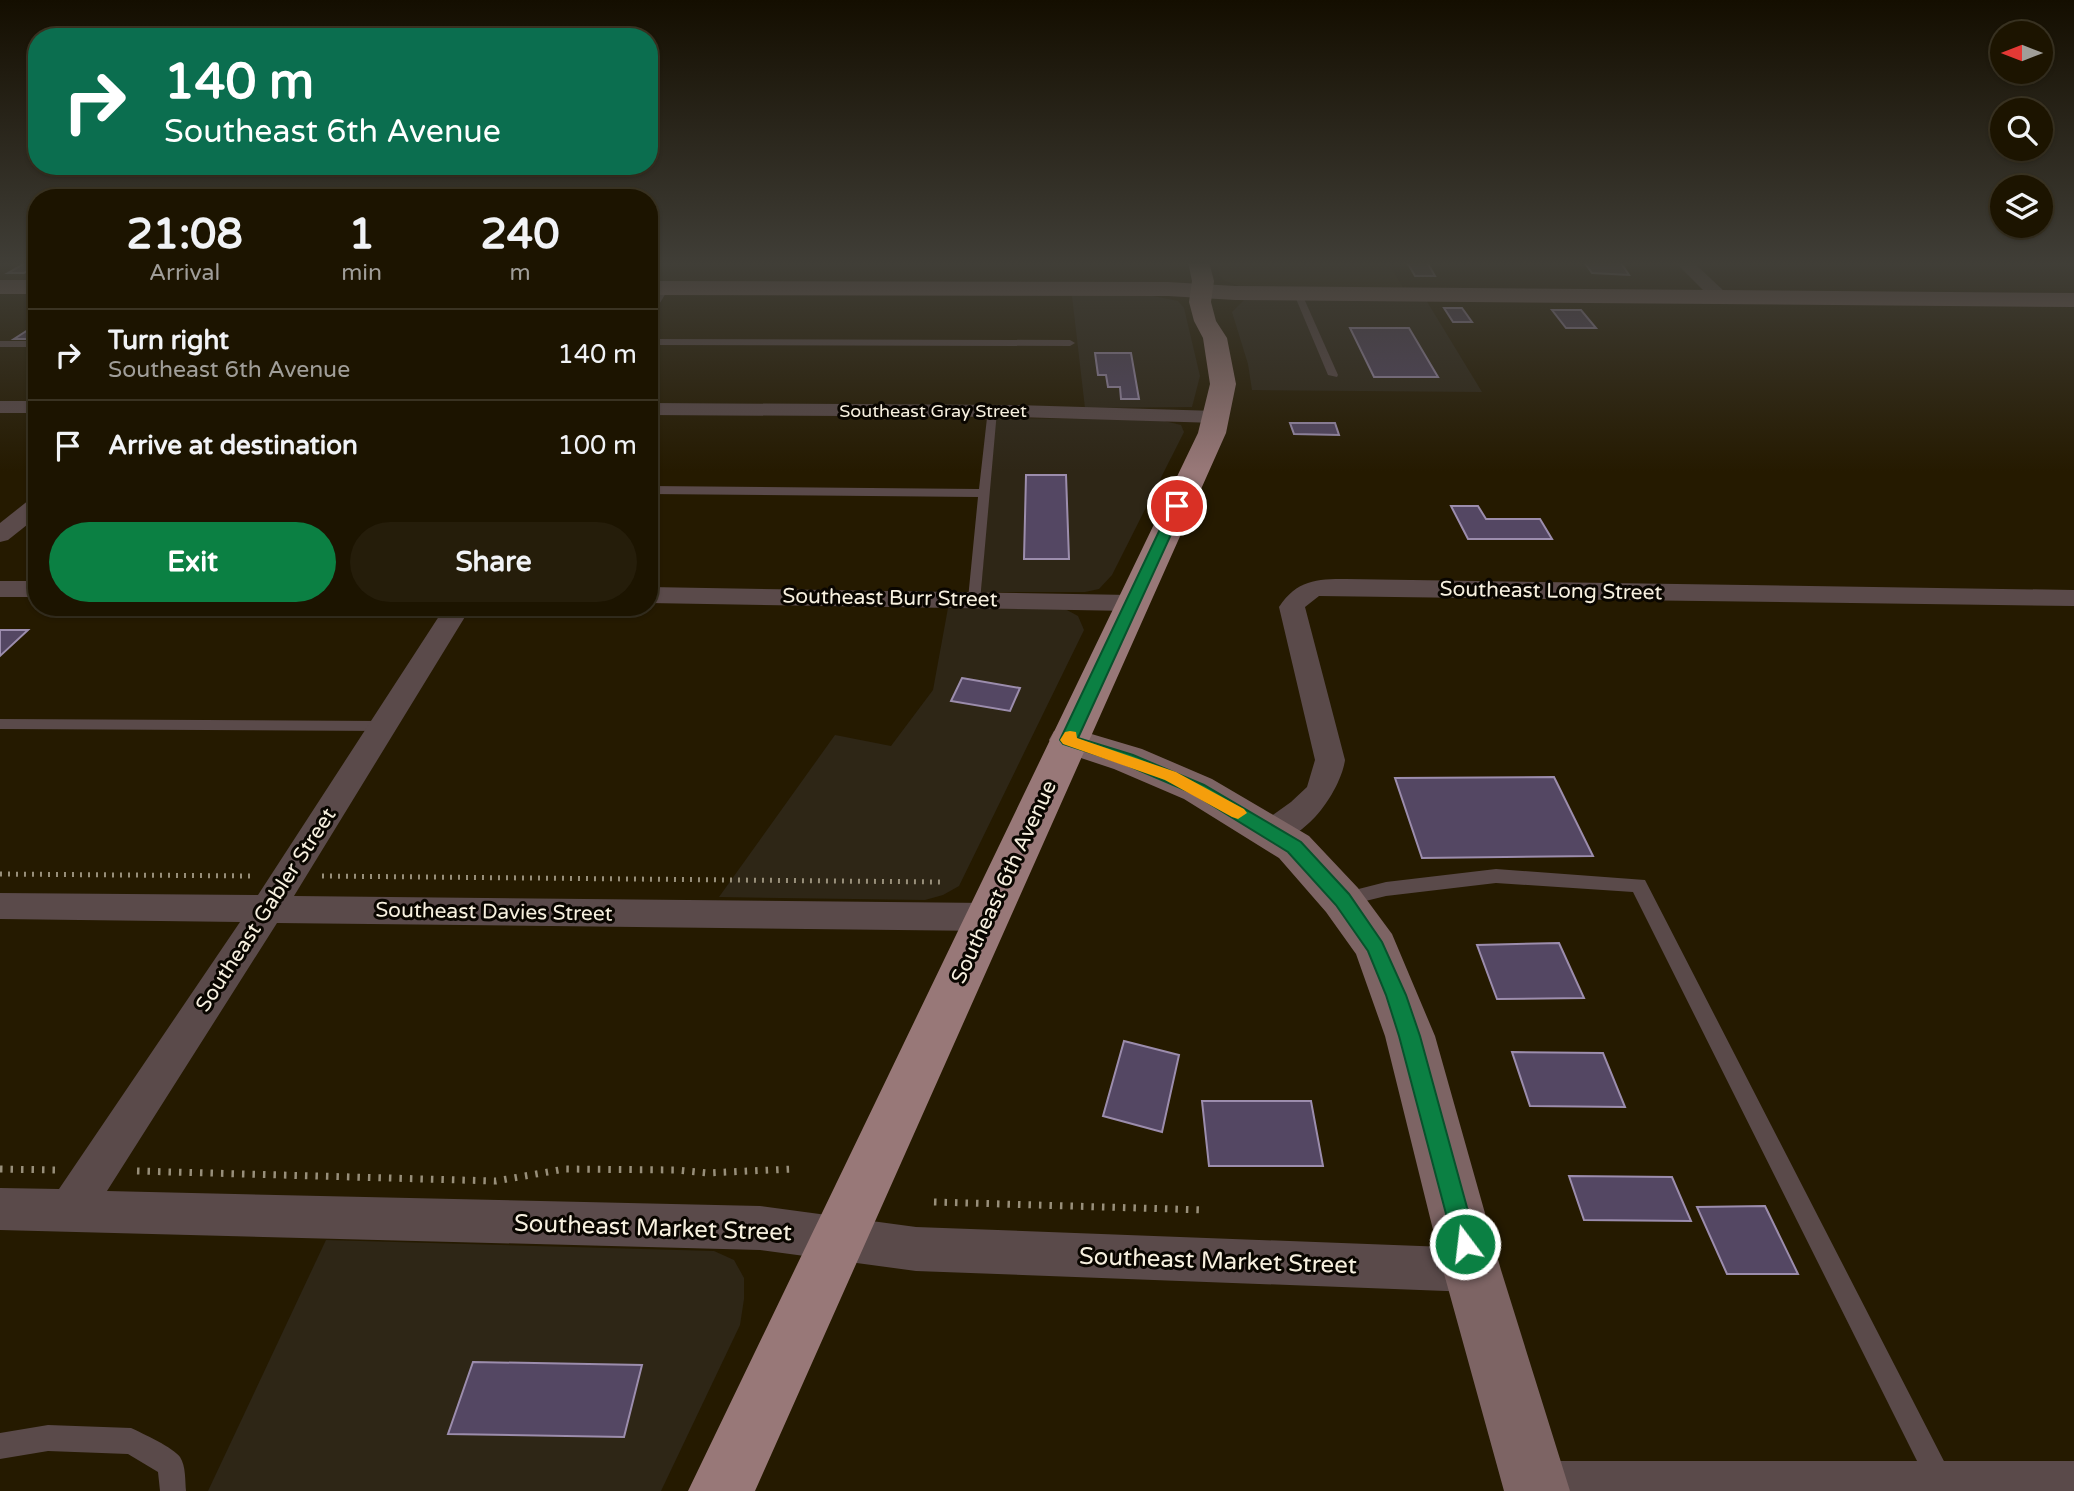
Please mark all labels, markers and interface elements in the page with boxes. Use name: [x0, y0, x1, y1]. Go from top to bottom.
north arrow: [1990, 21, 2053, 84]
map controls: [1990, 21, 2053, 238]
text: 140 m: [164, 53, 314, 112]
icon: right: [49, 56, 140, 147]
button: search: [1990, 98, 2053, 161]
text: Southeast 6th Avenue: [164, 113, 501, 151]
button: layers: [1990, 175, 2053, 238]
text: 21:08: [126, 209, 243, 260]
text: 1: [348, 209, 375, 260]
text: 240: [480, 209, 560, 260]
text: Arrival: [149, 259, 220, 287]
text: min: [341, 259, 382, 287]
text: m: [509, 259, 531, 287]
text: Turn right: [108, 325, 229, 356]
icon: right: [49, 336, 87, 374]
text: 140 m: [557, 339, 637, 370]
text: Southeast 6th Avenue: [108, 356, 350, 384]
street label: Southeast Gray Street: [839, 400, 1027, 422]
icon: arrive: [49, 427, 87, 465]
text: Arrive at destination: [108, 430, 358, 461]
text: 100 m: [557, 430, 637, 461]
pin: [1147, 476, 1207, 536]
icon: arrive: [1158, 487, 1196, 525]
button: Exit: [49, 522, 336, 602]
button: Share: [350, 522, 637, 602]
street label: Southeast Long Street: [1439, 577, 1663, 605]
street label: Southeast Burr Street: [782, 584, 998, 612]
street label: Southeast 6th Avenue: [946, 776, 1062, 987]
street label: Southeast Gabler Street: [191, 803, 341, 1017]
street label: Southeast Davies Street: [375, 897, 613, 927]
position arrow: [1428, 1207, 1502, 1281]
street label: Southeast Market Street: [514, 1209, 792, 1247]
street label: Southeast Market Street: [1079, 1242, 1357, 1280]

